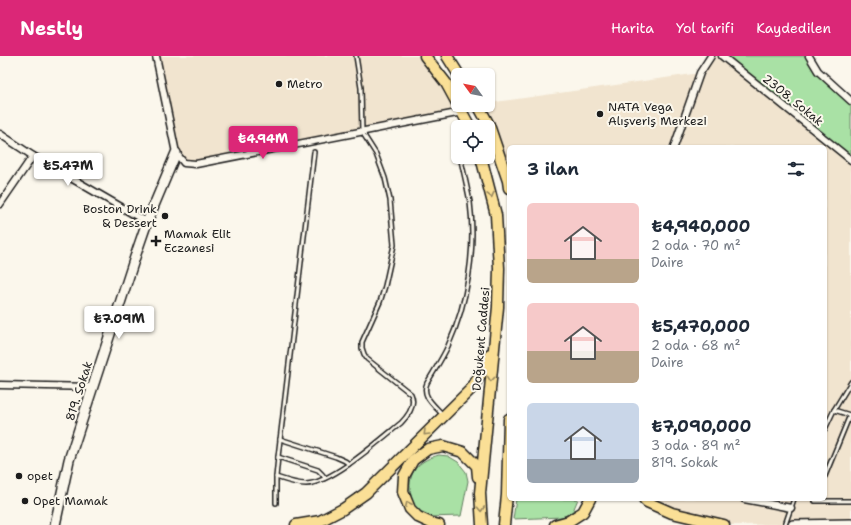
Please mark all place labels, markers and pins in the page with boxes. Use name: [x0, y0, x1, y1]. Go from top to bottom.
place label: Metro: [287, 76, 323, 92]
marker: Metro: [274, 79, 284, 89]
place label: NATA Vega Alışveriş Merkezi: [608, 99, 707, 129]
marker: NATA Vega Alışveriş Merkezi: [595, 109, 605, 119]
pin: ₺4.94M: [230, 126, 296, 160]
pin: ₺5.47M: [35, 153, 101, 187]
place label: Boston Drink & Dessert: [83, 201, 157, 231]
marker: Boston Drink & Dessert: [160, 211, 170, 221]
place label: Mamak Elit Eczanesi: [164, 226, 231, 256]
marker: Mamak Elit Eczanesi: [151, 236, 161, 246]
pin: ₺7.09M: [86, 306, 152, 340]
place label: opet: [27, 468, 53, 484]
marker: opet: [14, 471, 24, 481]
place label: Opet Mamak: [33, 493, 108, 509]
marker: Opet Mamak: [20, 496, 30, 506]

